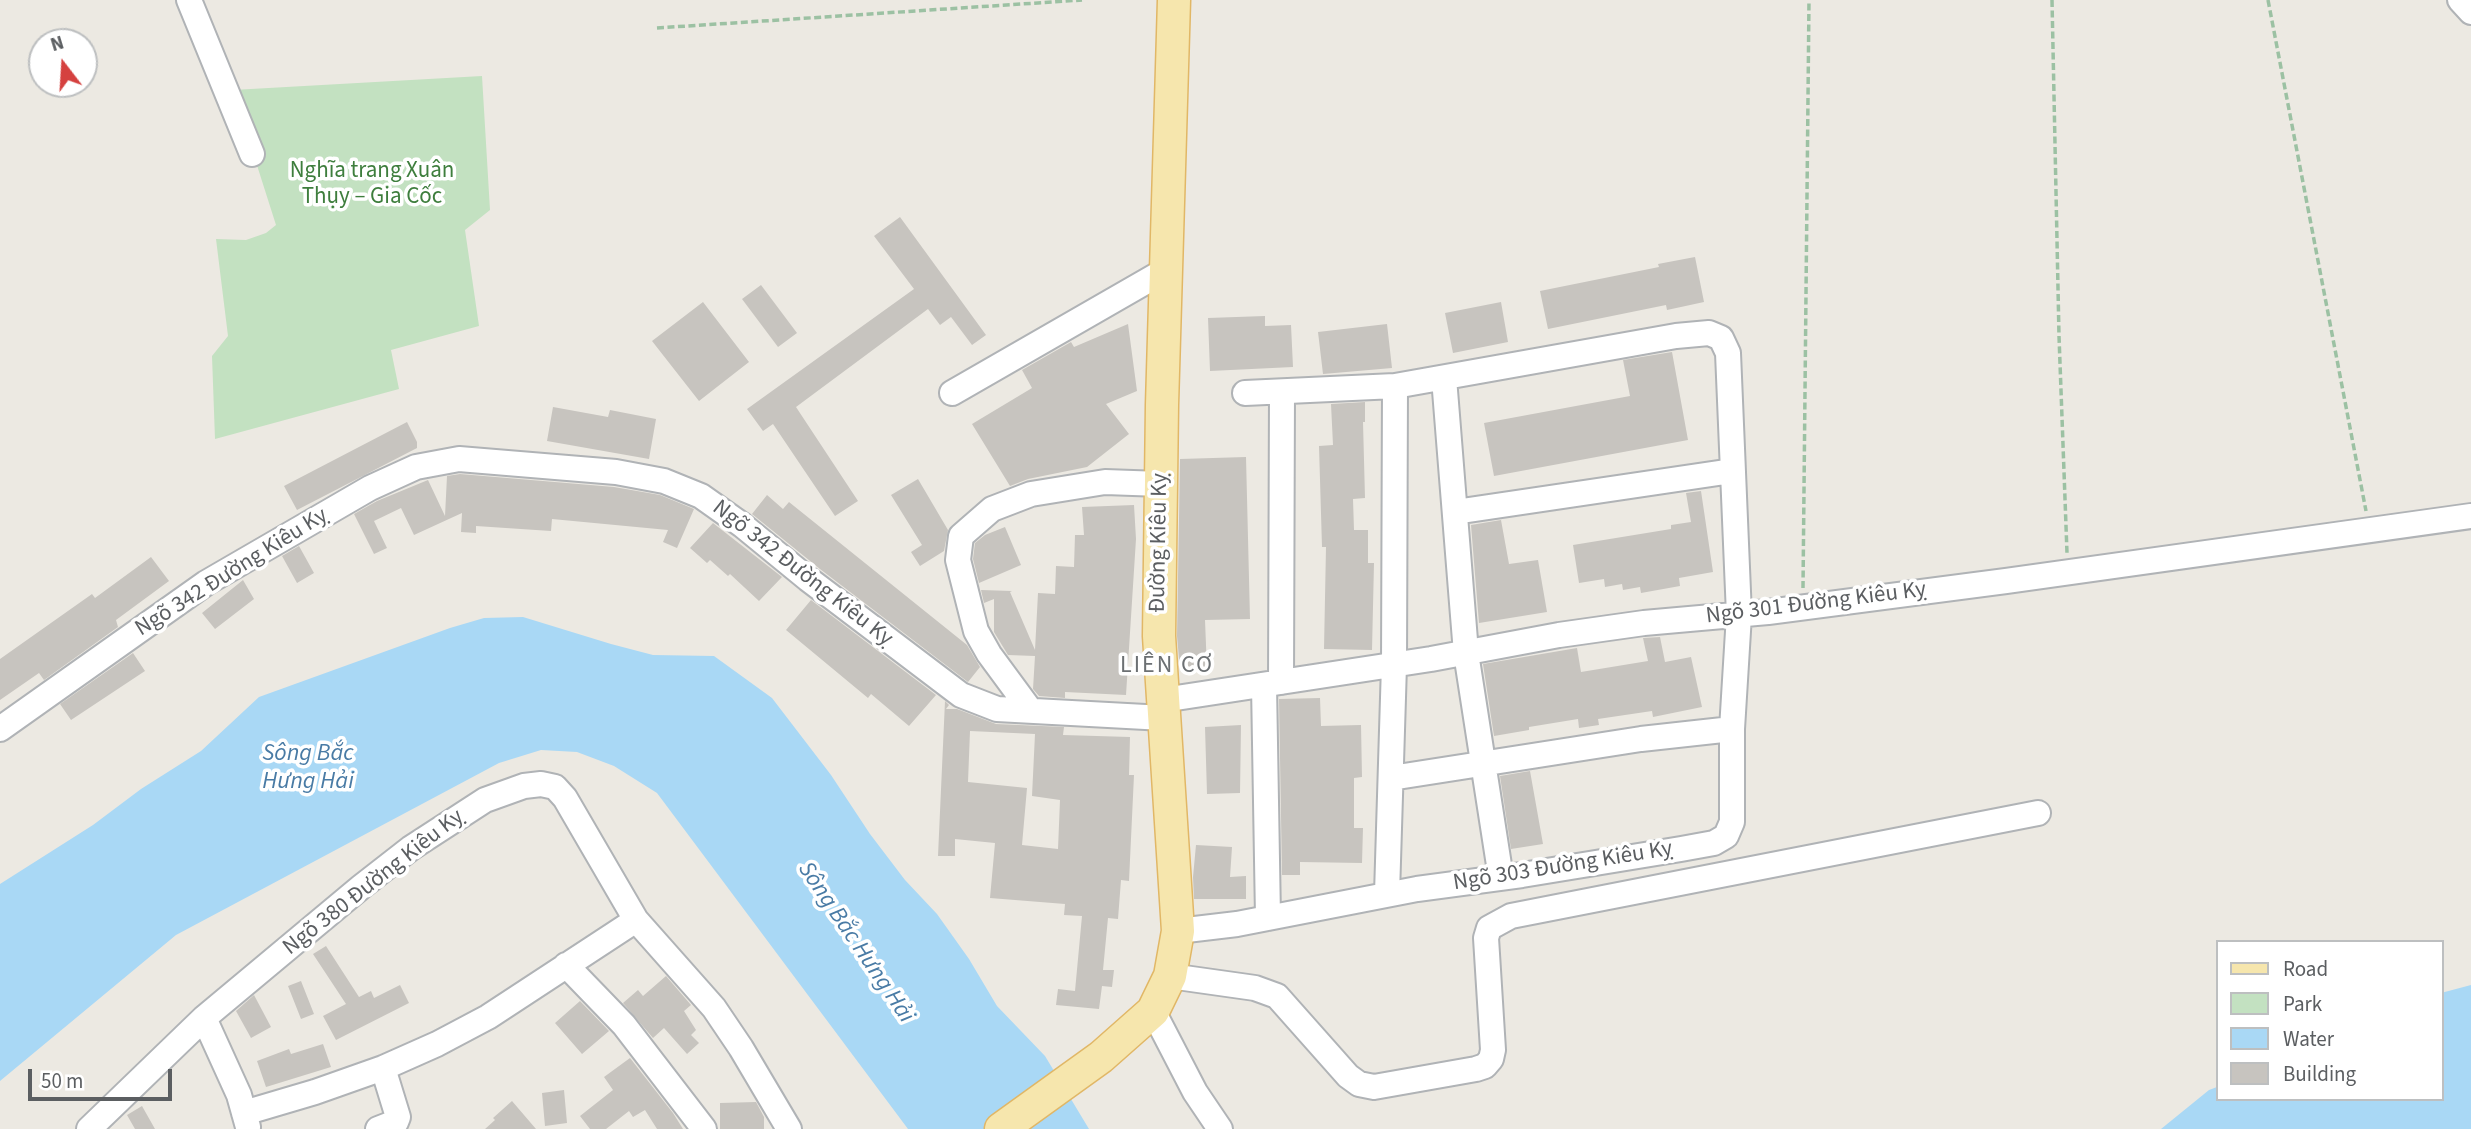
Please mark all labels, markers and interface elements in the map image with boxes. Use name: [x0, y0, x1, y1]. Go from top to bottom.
north arrow: [28, 28, 98, 98]
text: N: [47, 30, 67, 59]
park label: Nghĩa trang Xuân Thụy – Gia Cốc: [290, 158, 454, 212]
street label: Đường Kiêu Kỵ: [1145, 473, 1175, 613]
street label: Ngõ 342 Đường Kiêu Kỵ: [706, 495, 898, 653]
street label: Ngõ 342 Đường Kiêu Kỵ: [131, 503, 333, 643]
street label: Ngõ 301 Đường Kiêu Kỵ: [1704, 577, 1928, 631]
district label: LIÊN CƠ: [1121, 653, 1213, 681]
water label: Sông Bắc Hưng Hải: [262, 741, 354, 797]
street label: Ngõ 380 Đường Kiêu Kỵ: [278, 804, 470, 962]
street label: Ngõ 303 Đường Kiêu Kỵ: [1451, 836, 1675, 898]
water label: Sông Bắc Hưng Hải: [790, 857, 920, 1029]
legend: [2216, 940, 2443, 1101]
text: Road: [2283, 954, 2328, 984]
text: Park: [2283, 989, 2322, 1019]
text: Water: [2283, 1024, 2334, 1054]
scale bar: [32, 1056, 175, 1100]
text: Building: [2283, 1059, 2356, 1089]
text: 50 m: [41, 1066, 83, 1096]

